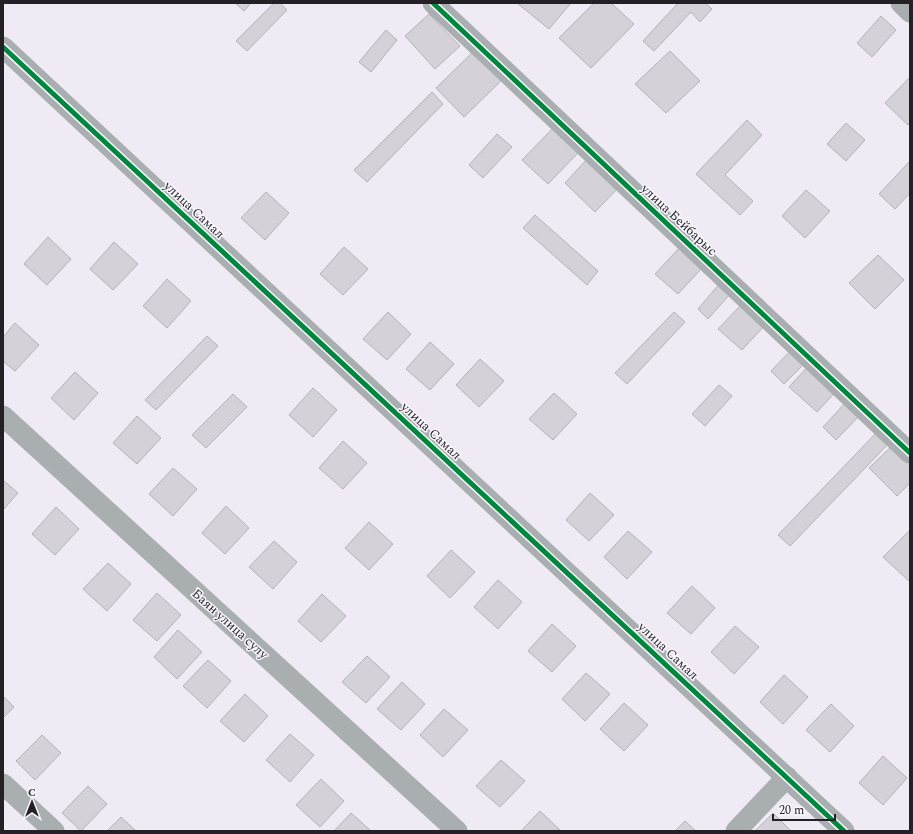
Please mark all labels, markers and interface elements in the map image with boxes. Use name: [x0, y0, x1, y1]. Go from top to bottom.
street label: улица Самал: [158, 176, 229, 243]
street label: улица Бейбарыс: [636, 179, 722, 261]
street label: улица Самал: [395, 397, 466, 464]
street label: Баян улица сулу: [187, 584, 273, 664]
street label: улица Самал: [632, 617, 703, 684]
north arrow: [12, 782, 52, 822]
text: С: [28, 784, 36, 801]
scale bar: [773, 796, 835, 822]
text: 20 m: [779, 801, 804, 820]

